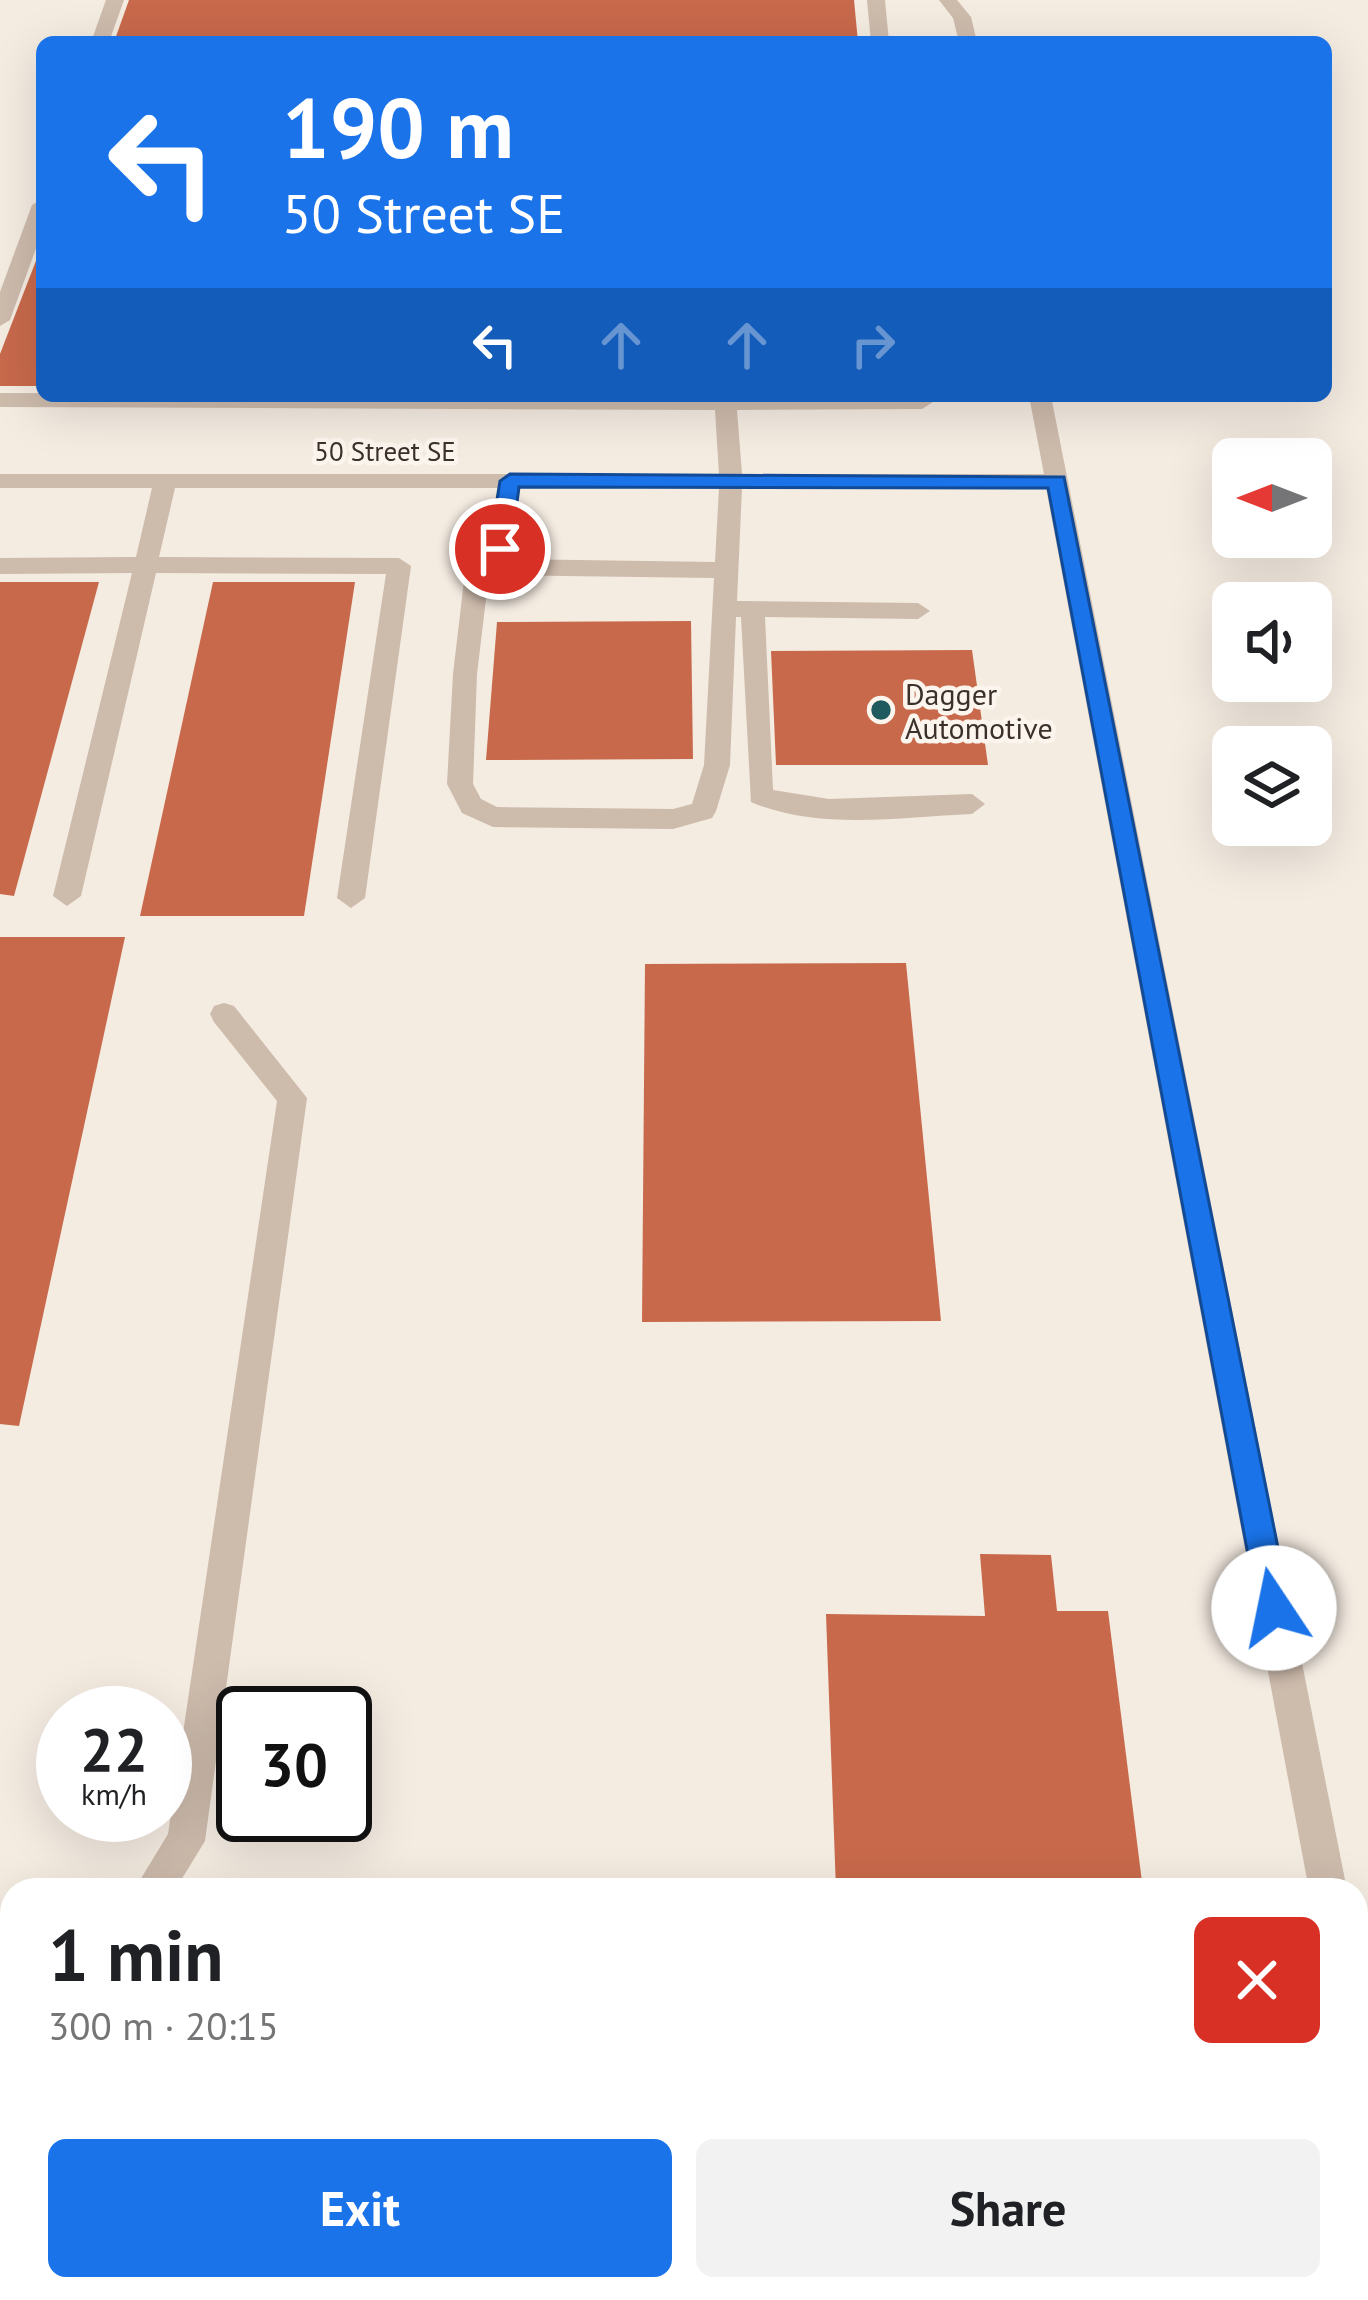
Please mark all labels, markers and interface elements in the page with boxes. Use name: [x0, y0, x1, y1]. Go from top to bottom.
text: 190 m: [282, 72, 514, 181]
icon: left: [84, 84, 240, 240]
text: 50 Street SE: [282, 178, 565, 248]
icon: left: [462, 312, 528, 378]
icon: ahead: [588, 312, 654, 378]
icon: ahead: [714, 312, 780, 378]
icon: right: [840, 312, 906, 378]
street label: 50 Street SE: [314, 434, 456, 468]
north arrow: [1212, 438, 1332, 558]
map controls: [1212, 438, 1332, 846]
pin: [449, 498, 551, 600]
icon: arrive: [467, 516, 533, 582]
button: sound: [1212, 582, 1332, 702]
place label: Dagger Automotive: [905, 674, 1053, 747]
marker: Dagger Automotive: [868, 697, 894, 723]
button: layers: [1212, 726, 1332, 846]
position arrow: [1211, 1545, 1337, 1671]
speed limit sign: 30: [216, 1686, 372, 1842]
text: 22: [80, 1710, 148, 1788]
text: km/h: [81, 1774, 147, 1813]
text: 1 min: [48, 1908, 224, 2001]
button: close: [1194, 1917, 1320, 2043]
text: 300 m · 20:15: [48, 2000, 279, 2051]
button: Exit: [48, 2139, 672, 2277]
button: Share: [696, 2139, 1320, 2277]

